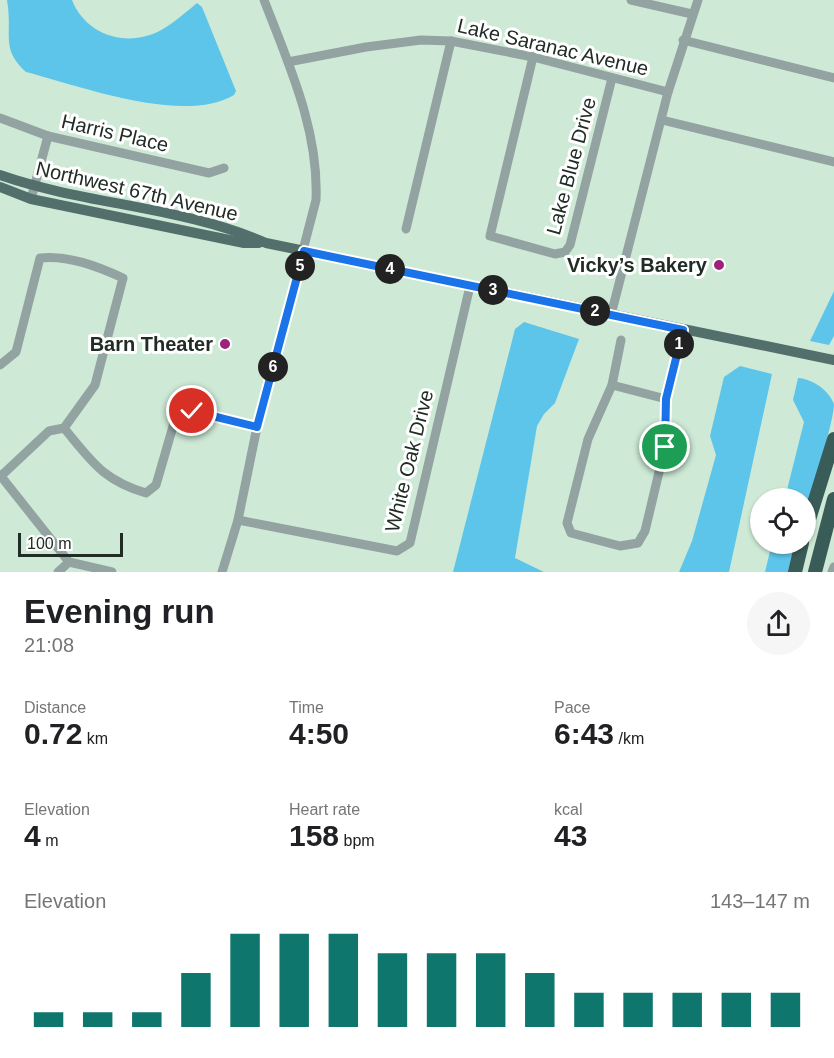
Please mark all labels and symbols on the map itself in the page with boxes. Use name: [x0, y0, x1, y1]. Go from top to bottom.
street label: Lake Saranac Avenue: [455, 14, 651, 80]
street label: Lake Blue Drive: [542, 95, 600, 237]
street label: Harris Place: [59, 110, 171, 156]
street label: Northwest 67th Avenue: [34, 157, 240, 225]
pin: 5: [285, 251, 315, 281]
pin: 4: [375, 254, 405, 284]
place label: Vicky’s Bakery: [567, 254, 708, 276]
marker: Vicky’s Bakery: [712, 258, 726, 272]
pin: 3: [478, 275, 508, 305]
pin: 2: [580, 296, 610, 326]
pin: 1: [664, 329, 694, 359]
place label: Barn Theater: [90, 333, 213, 355]
marker: Barn Theater: [218, 337, 232, 351]
pin: 6: [258, 352, 288, 382]
pin: [166, 385, 217, 436]
street label: White Oak Drive: [381, 388, 437, 534]
pin: [639, 421, 690, 472]
scale bar: [18, 530, 123, 558]

